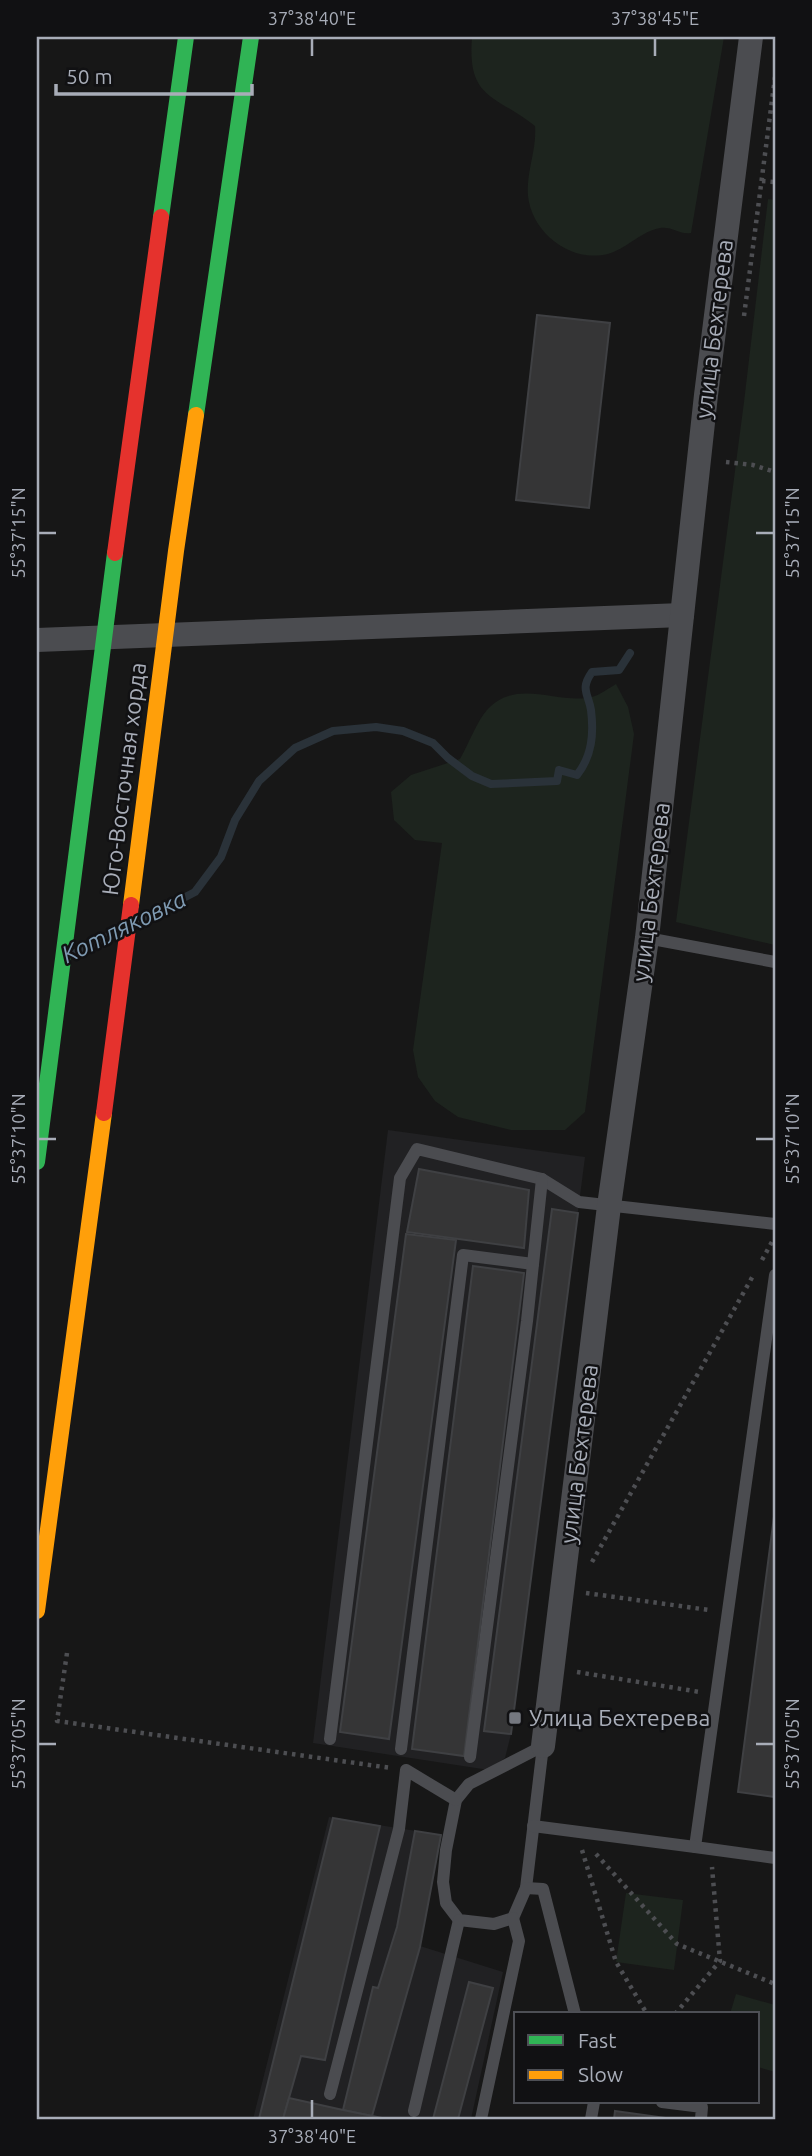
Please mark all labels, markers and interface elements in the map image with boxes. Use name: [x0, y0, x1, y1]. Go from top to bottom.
text: 37°38'40"E: [268, 8, 356, 28]
text: 37°38'45"E: [611, 8, 699, 28]
scale bar: [56, 52, 252, 96]
text: 50 m: [66, 64, 113, 88]
street label: улица Бехтерева: [690, 238, 737, 420]
text: 55°37'15"N: [8, 487, 28, 579]
text: 55°37'15"N: [782, 487, 802, 579]
street label: Юго-Восточная хорда: [97, 661, 150, 897]
street label: улица Бехтерева: [627, 801, 674, 983]
water label: Котляковка: [57, 885, 190, 968]
text: 55°37'10"N: [8, 1093, 28, 1185]
text: 55°37'10"N: [782, 1093, 802, 1185]
street label: улица Бехтерева: [555, 1363, 602, 1545]
text: 55°37'05"N: [8, 1698, 28, 1790]
text: 55°37'05"N: [782, 1698, 802, 1790]
place label: Улица Бехтерева: [529, 1705, 710, 1730]
marker: Улица Бехтерева: [507, 1710, 523, 1726]
legend: [514, 2012, 760, 2104]
text: Fast: [578, 2028, 616, 2052]
text: Slow: [578, 2062, 623, 2086]
text: 37°38'40"E: [268, 2126, 356, 2146]

